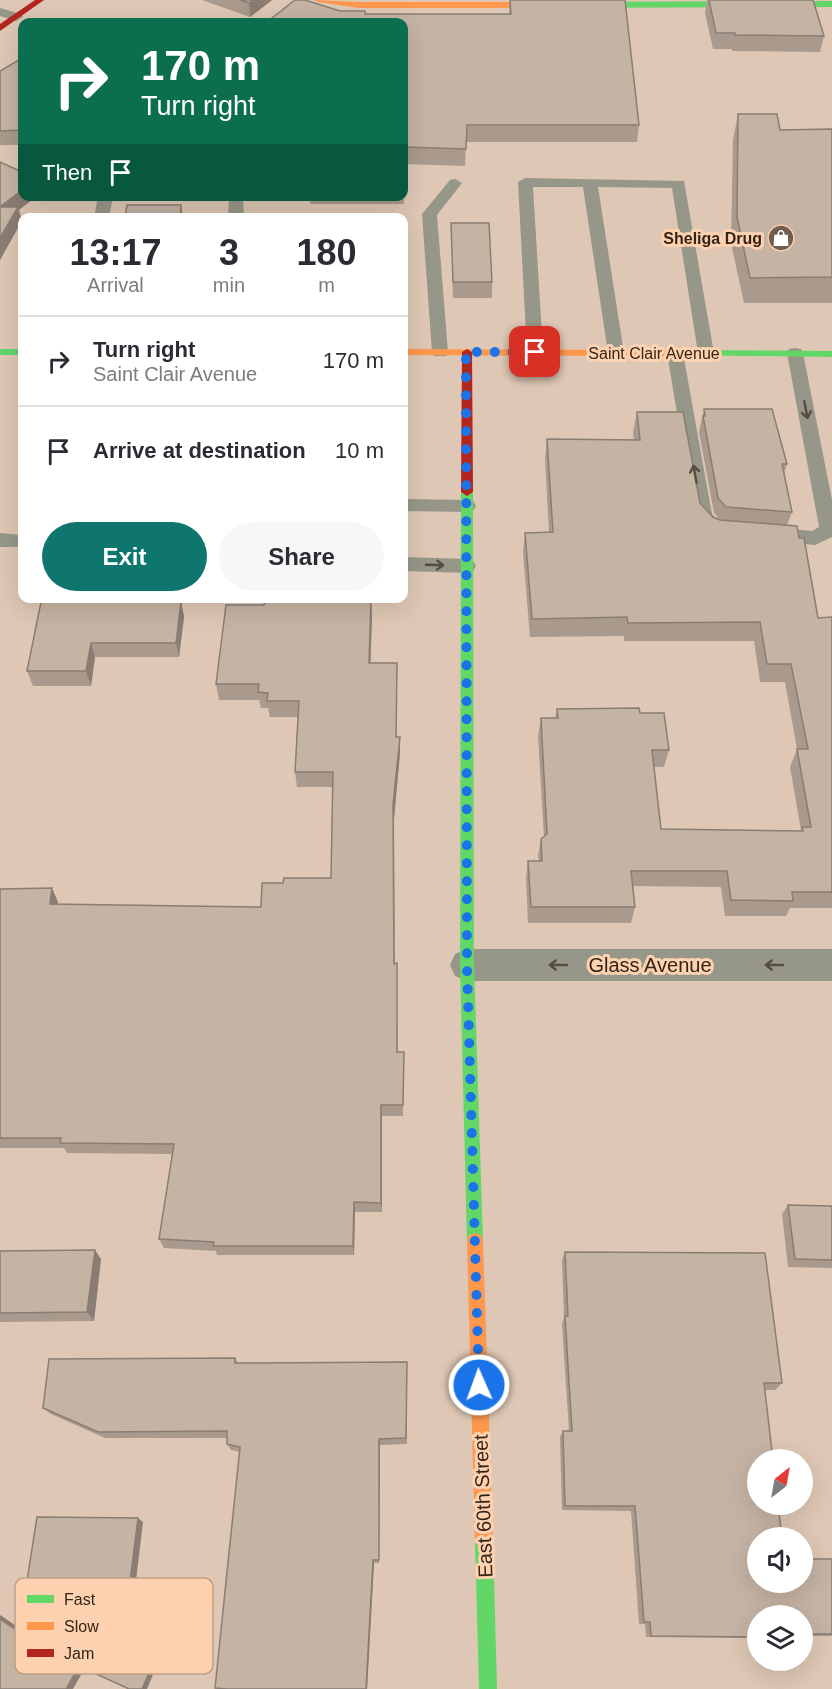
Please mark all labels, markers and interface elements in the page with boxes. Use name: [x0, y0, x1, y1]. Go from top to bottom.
icon: right: [42, 42, 120, 120]
text: 170 m: [141, 42, 260, 89]
text: Turn right: [141, 91, 256, 121]
icon: arrive: [104, 156, 137, 189]
text: Then: [42, 160, 92, 185]
shop icon: Sheliga Drug: [766, 223, 796, 253]
place label: Sheliga Drug: [663, 230, 762, 247]
text: 13:17: [69, 232, 161, 273]
text: 3: [219, 232, 239, 273]
text: 180: [296, 232, 357, 273]
text: Arrival: [87, 274, 144, 296]
text: min: [213, 274, 245, 296]
text: m: [318, 274, 335, 296]
pin: [509, 326, 560, 377]
icon: arrive: [518, 335, 551, 368]
text: Turn right: [93, 337, 195, 362]
icon: right: [42, 345, 75, 378]
street label: Saint Clair Avenue: [588, 345, 720, 362]
text: 170 m: [323, 348, 384, 373]
text: Saint Clair Avenue: [93, 363, 257, 385]
one-way arrow: [801, 400, 812, 420]
icon: arrive: [42, 435, 75, 468]
text: Arrive at destination: [93, 438, 306, 463]
text: 10 m: [335, 438, 384, 463]
one-way arrow: [690, 464, 701, 484]
button: Exit: [42, 522, 207, 591]
button: Share: [219, 522, 384, 591]
one-way arrow: [425, 559, 445, 571]
street label: Glass Avenue: [588, 954, 712, 976]
one-way arrow: [548, 959, 568, 971]
one-way arrow: [764, 959, 784, 971]
position arrow: [447, 1353, 511, 1417]
street label: East 60th Street: [469, 1434, 496, 1578]
north arrow: [747, 1449, 813, 1515]
map controls: [747, 1449, 813, 1671]
button: sound: [747, 1527, 813, 1593]
legend: [15, 1578, 213, 1674]
text: Fast: [64, 1591, 96, 1608]
button: layers: [747, 1605, 813, 1671]
text: Slow: [64, 1618, 99, 1635]
text: Jam: [64, 1645, 94, 1662]

